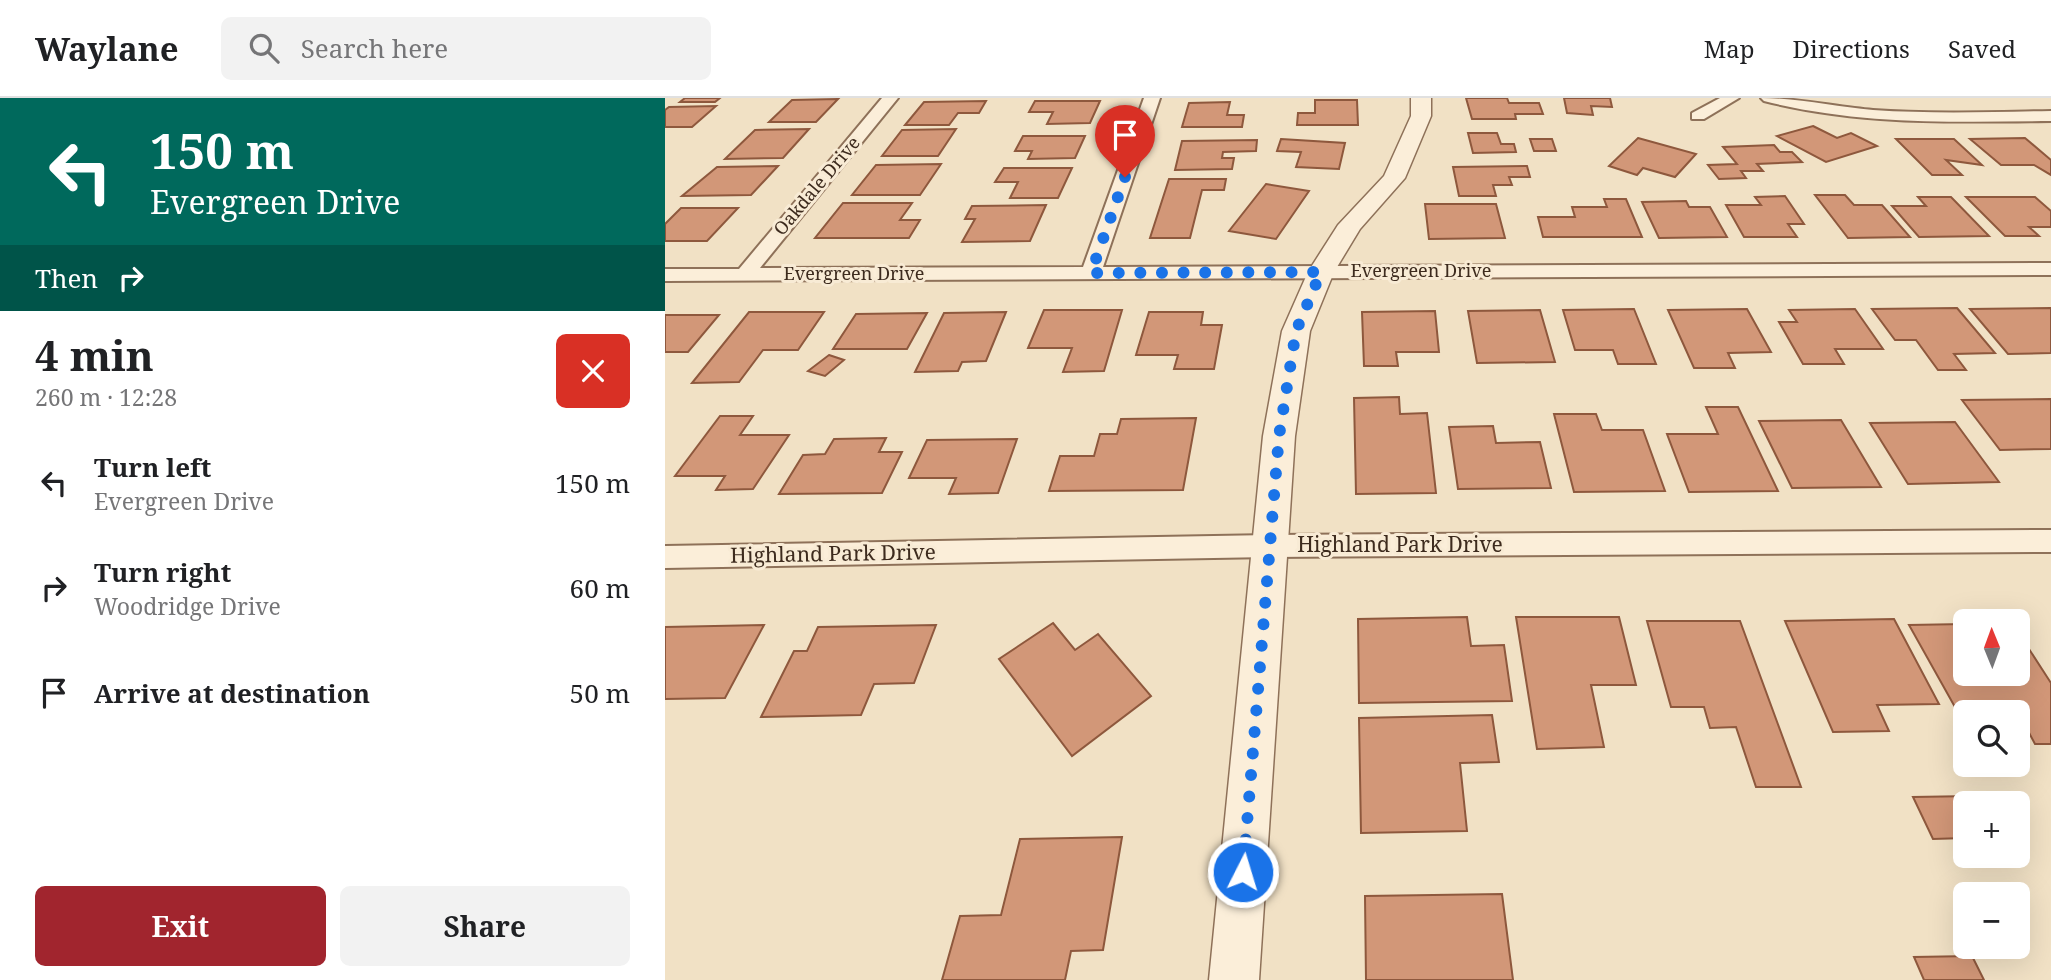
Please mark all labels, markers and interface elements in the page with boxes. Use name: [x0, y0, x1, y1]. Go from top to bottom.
search box: [221, 17, 711, 80]
text: Waylane: [35, 26, 179, 71]
icon: search: [245, 29, 283, 67]
text: Search here: [301, 30, 448, 66]
text: Map: [1704, 32, 1755, 65]
text: Directions: [1793, 32, 1910, 65]
text: Saved: [1948, 32, 2016, 65]
pin: [1095, 105, 1155, 177]
icon: arrive: [1106, 116, 1144, 154]
text: 150 m: [150, 117, 294, 183]
icon: left: [35, 126, 126, 217]
street label: Oakdale Drive: [768, 131, 865, 240]
text: Evergreen Drive: [150, 180, 400, 223]
street label: Evergreen Drive: [1351, 258, 1491, 282]
icon: right: [112, 259, 150, 297]
text: Then: [35, 260, 98, 296]
street label: Evergreen Drive: [784, 261, 924, 285]
text: 4 min: [35, 326, 154, 383]
button: close: [556, 334, 630, 408]
text: 260 m · 12:28: [35, 381, 177, 413]
text: Turn left: [94, 449, 211, 485]
icon: left: [35, 464, 73, 502]
text: 150 m: [555, 465, 630, 501]
text: Evergreen Drive: [94, 485, 274, 517]
street label: Highland Park Drive: [1297, 530, 1503, 558]
street label: Highland Park Drive: [730, 537, 936, 569]
text: Turn right: [94, 554, 231, 590]
icon: right: [35, 569, 73, 607]
text: 60 m: [570, 570, 630, 606]
text: Woodridge Drive: [94, 590, 281, 622]
north arrow: [1953, 609, 2030, 686]
map controls: [1953, 609, 2030, 959]
icon: arrive: [35, 674, 73, 712]
text: Arrive at destination: [94, 675, 370, 711]
text: 50 m: [570, 675, 630, 711]
button: search: [1953, 700, 2030, 777]
button: +: [1953, 791, 2030, 868]
position arrow: [1206, 835, 1280, 909]
button: −: [1953, 882, 2030, 959]
button: Exit: [35, 886, 326, 966]
button: Share: [340, 886, 630, 966]

